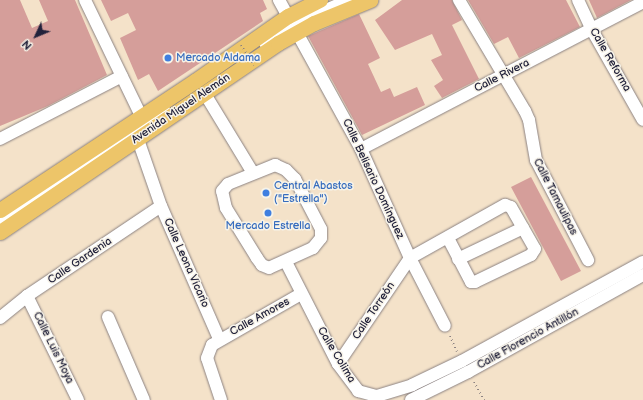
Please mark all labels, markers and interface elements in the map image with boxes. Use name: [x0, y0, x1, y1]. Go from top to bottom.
north arrow: [16, 16, 56, 56]
street label: Calle Reforma: [586, 26, 634, 94]
text: N: [19, 37, 35, 52]
place label: Mercado Aldama: [176, 51, 260, 65]
marker: Mercado Aldama: [163, 53, 173, 63]
street label: Calle Rivera: [472, 56, 532, 96]
street label: Avenida Miguel Alemán: [129, 71, 233, 147]
street label: Calle Belisario Domínguez: [339, 117, 407, 241]
street label: Calle Tamaulipas: [530, 156, 580, 238]
place label: Central Abastos ("Estrella"): [274, 180, 353, 206]
marker: Central Abastos ("Estrella"): [261, 188, 271, 198]
marker: Mercado Estrella: [263, 208, 273, 218]
street label: Calle Leona Vicario: [160, 216, 212, 310]
place label: Mercado Estrella: [226, 219, 310, 233]
street label: Calle Gardenia: [45, 235, 115, 287]
street label: Calle Torreón: [350, 280, 398, 342]
street label: Calle Amores: [228, 295, 292, 339]
street label: Calle Florencio Antillón: [475, 306, 581, 372]
street label: Calle Luis Moya: [30, 310, 76, 386]
street label: Calle Colima: [314, 325, 358, 385]

